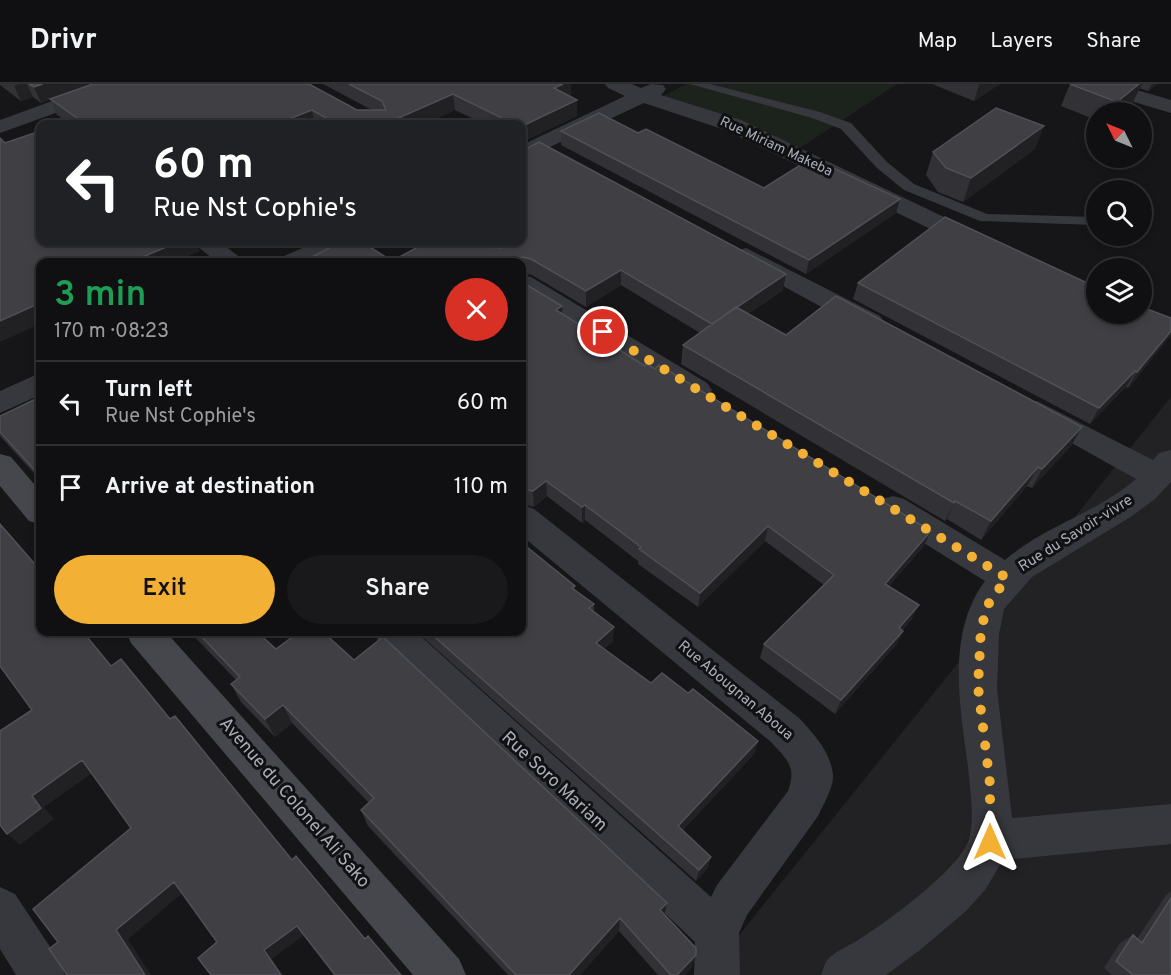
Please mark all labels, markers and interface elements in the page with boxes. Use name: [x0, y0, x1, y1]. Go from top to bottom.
text: Drivr: [30, 23, 97, 59]
text: Map: [918, 28, 957, 55]
text: Layers: [990, 28, 1053, 55]
text: Share: [1086, 28, 1141, 55]
north arrow: [1086, 102, 1152, 168]
map controls: [1086, 102, 1152, 324]
street label: Rue Miriam Makeba: [717, 113, 835, 181]
text: 60 m: [153, 140, 254, 193]
icon: left: [54, 144, 132, 222]
button: search: [1086, 180, 1152, 246]
text: Rue Nst Cophie's: [153, 192, 357, 226]
button: layers: [1086, 258, 1152, 324]
text: 3 min: [54, 273, 146, 319]
button: close: [445, 278, 508, 341]
pin: [577, 306, 628, 357]
icon: arrive: [586, 315, 619, 348]
text: 170 m · 08:23: [54, 319, 169, 345]
text: Turn left: [105, 377, 193, 404]
icon: left: [54, 387, 87, 420]
text: 60 m: [457, 390, 508, 417]
text: Rue Nst Cophie's: [105, 404, 256, 430]
icon: arrive: [54, 471, 87, 504]
text: Arrive at destination: [105, 474, 315, 501]
text: 110 m: [454, 474, 508, 501]
street label: Rue du Savoir-vivre: [1015, 491, 1137, 577]
button: Exit: [54, 555, 275, 624]
button: Share: [287, 555, 508, 624]
street label: Rue Abougnan Aboua: [673, 637, 797, 745]
street label: Avenue du Colonel Ali Sako: [214, 713, 374, 893]
street label: Rue Soro Mariam: [496, 727, 612, 837]
position arrow: [958, 810, 1022, 874]

